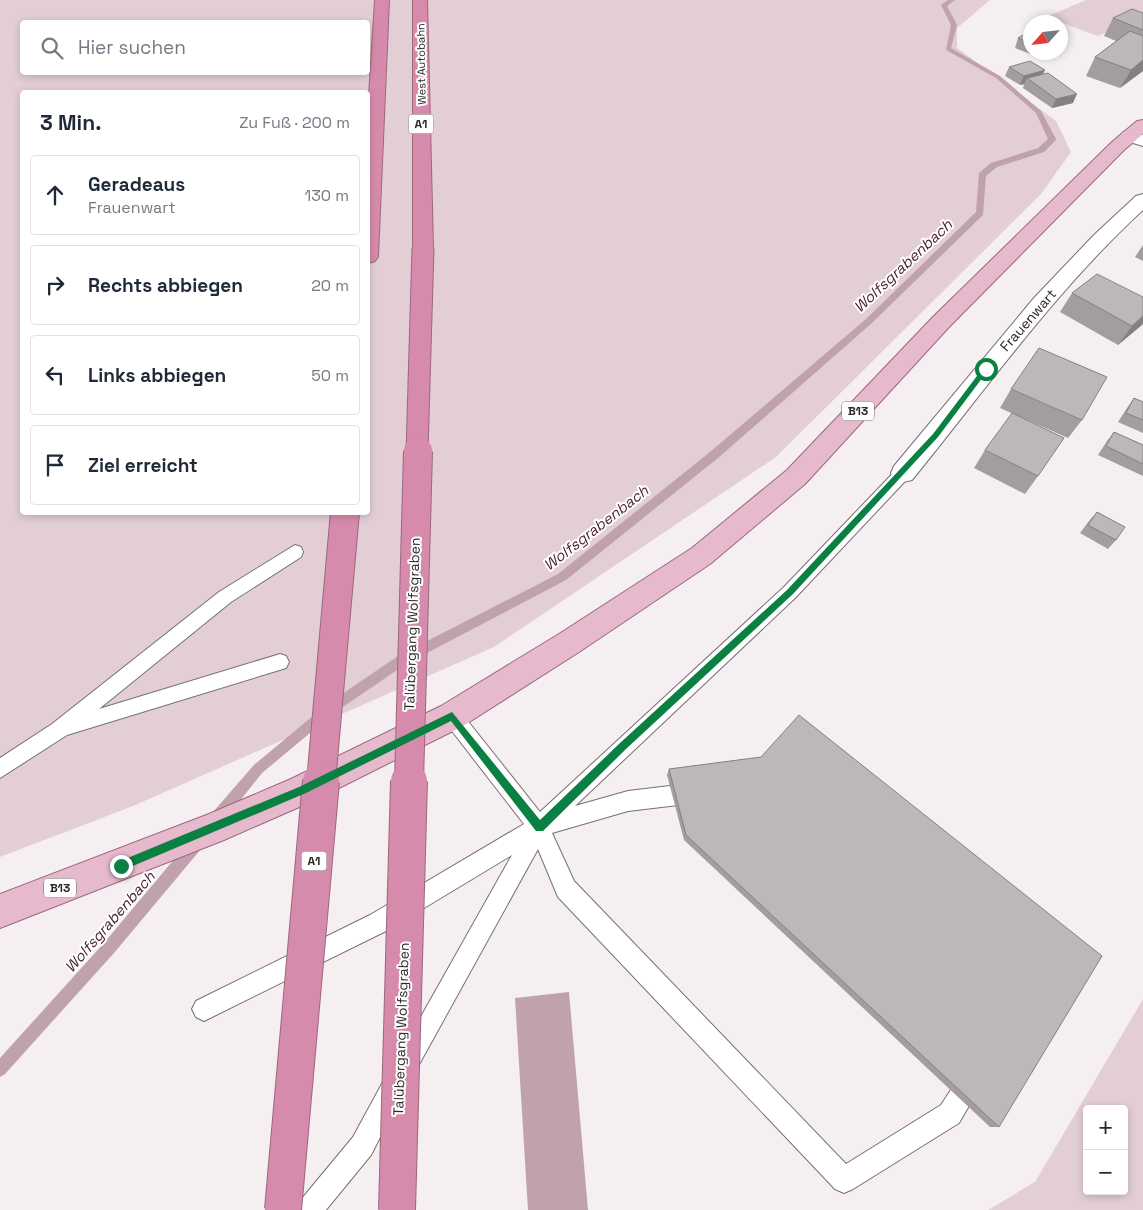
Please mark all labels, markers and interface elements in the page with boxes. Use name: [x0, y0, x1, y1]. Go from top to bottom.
north arrow: [1023, 15, 1068, 60]
search box: [20, 20, 370, 75]
street label: West Autobahn: [413, 23, 429, 105]
icon: search: [38, 34, 66, 62]
text: Hier suchen: [78, 35, 186, 60]
text: 3 Min.: [40, 109, 101, 136]
text: Zu Fuß · 200 m: [239, 112, 350, 133]
road number: A1: [408, 115, 434, 134]
text: Geradeaus: [88, 172, 185, 197]
icon: ahead: [41, 181, 69, 209]
text: 130 m: [305, 185, 349, 206]
text: Frauenwart: [88, 197, 176, 218]
water label: Wolfsgrabenbach: [849, 215, 956, 316]
icon: right: [41, 271, 69, 299]
text: Rechts abbiegen: [88, 273, 243, 298]
text: 20 m: [311, 275, 349, 296]
street label: Frauenwart: [996, 285, 1060, 355]
route start: [975, 358, 998, 381]
icon: left: [41, 361, 69, 389]
text: Links abbiegen: [88, 363, 226, 388]
text: 50 m: [311, 365, 349, 386]
road number: B13: [842, 402, 874, 421]
icon: arrive: [41, 451, 69, 479]
text: Ziel erreicht: [88, 453, 198, 478]
water label: Wolfsgrabenbach: [539, 480, 653, 574]
street label: Talübergang Wolfsgraben: [400, 537, 424, 711]
road number: A1: [302, 851, 326, 870]
route end: [110, 855, 133, 878]
water label: Wolfsgrabenbach: [60, 867, 159, 976]
road number: B13: [44, 878, 76, 898]
street label: Talübergang Wolfsgraben: [389, 942, 413, 1116]
map controls: [1083, 1105, 1128, 1195]
button: +: [1083, 1105, 1128, 1150]
button: −: [1083, 1150, 1128, 1195]

